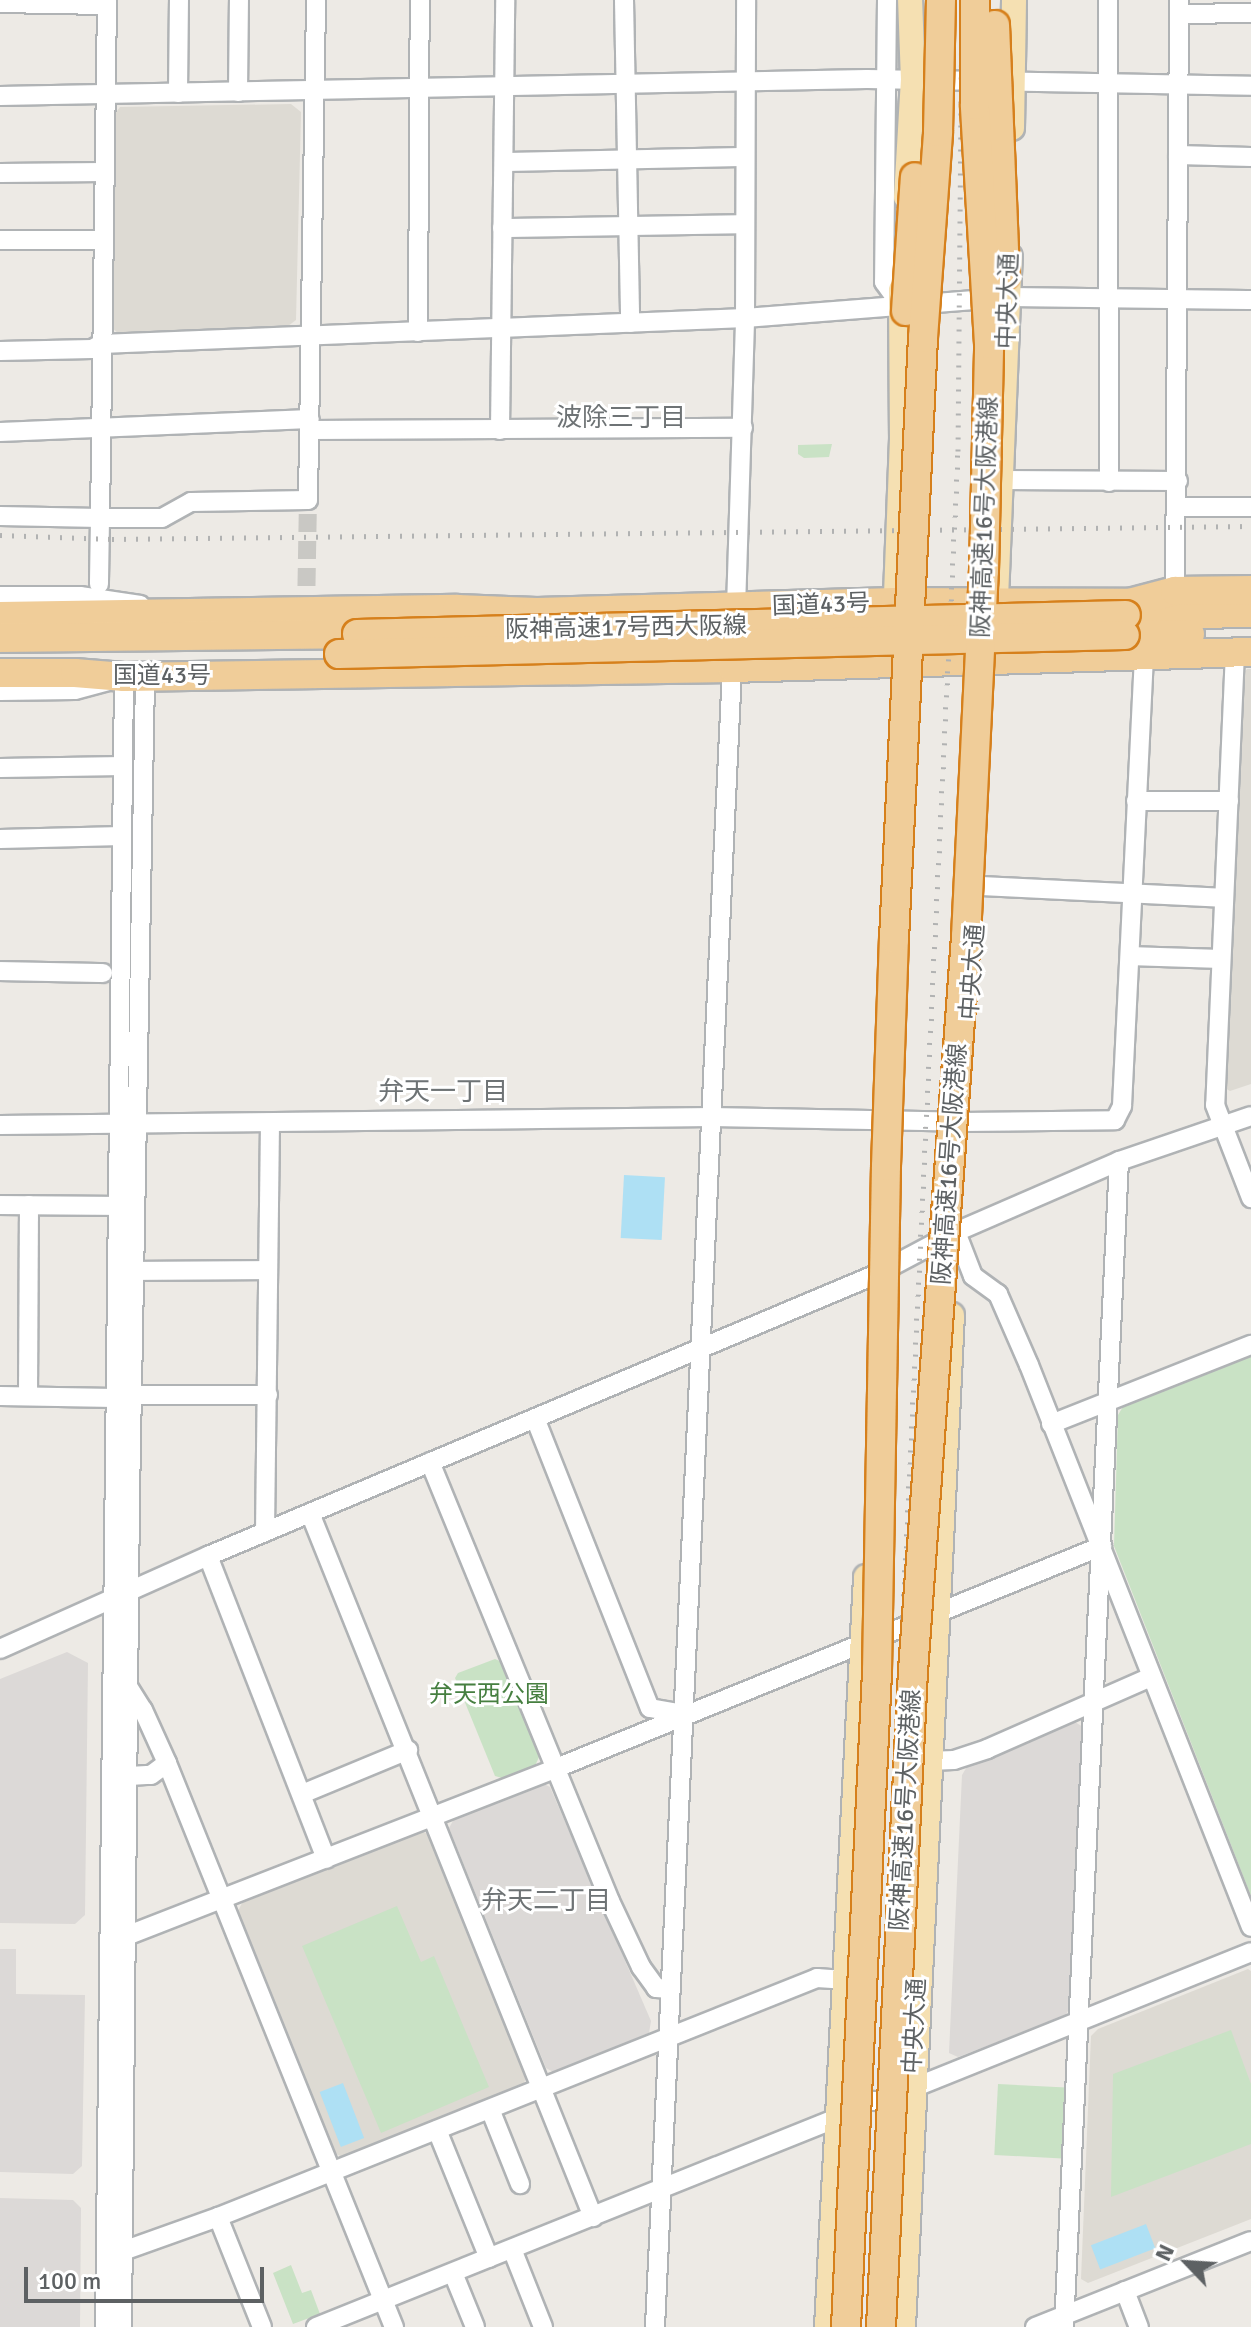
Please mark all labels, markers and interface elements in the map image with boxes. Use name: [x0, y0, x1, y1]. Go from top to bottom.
street label: 中央大通: [992, 253, 1024, 349]
street label: 阪神高速16号大阪港線: [966, 396, 1004, 638]
district label: 波除三丁目: [556, 403, 686, 435]
street label: 国道43号: [772, 589, 870, 621]
street label: 阪神高速17号西大阪線: [505, 611, 747, 645]
street label: 国道43号: [113, 662, 211, 690]
street label: 中央大通: [955, 923, 991, 1021]
street label: 阪神高速16号大阪港線: [927, 1042, 973, 1286]
district label: 弁天一丁目: [378, 1077, 508, 1109]
park label: 弁天西公園: [429, 1681, 549, 1709]
street label: 阪神高速16号大阪港線: [885, 1688, 927, 1932]
district label: 弁天二丁目: [481, 1886, 611, 1918]
street label: 中央大通: [898, 1977, 932, 2075]
north arrow: [1147, 2223, 1227, 2303]
text: N: [1149, 2240, 1180, 2265]
scale bar: [28, 2251, 268, 2301]
text: 100 m: [38, 2266, 101, 2296]

